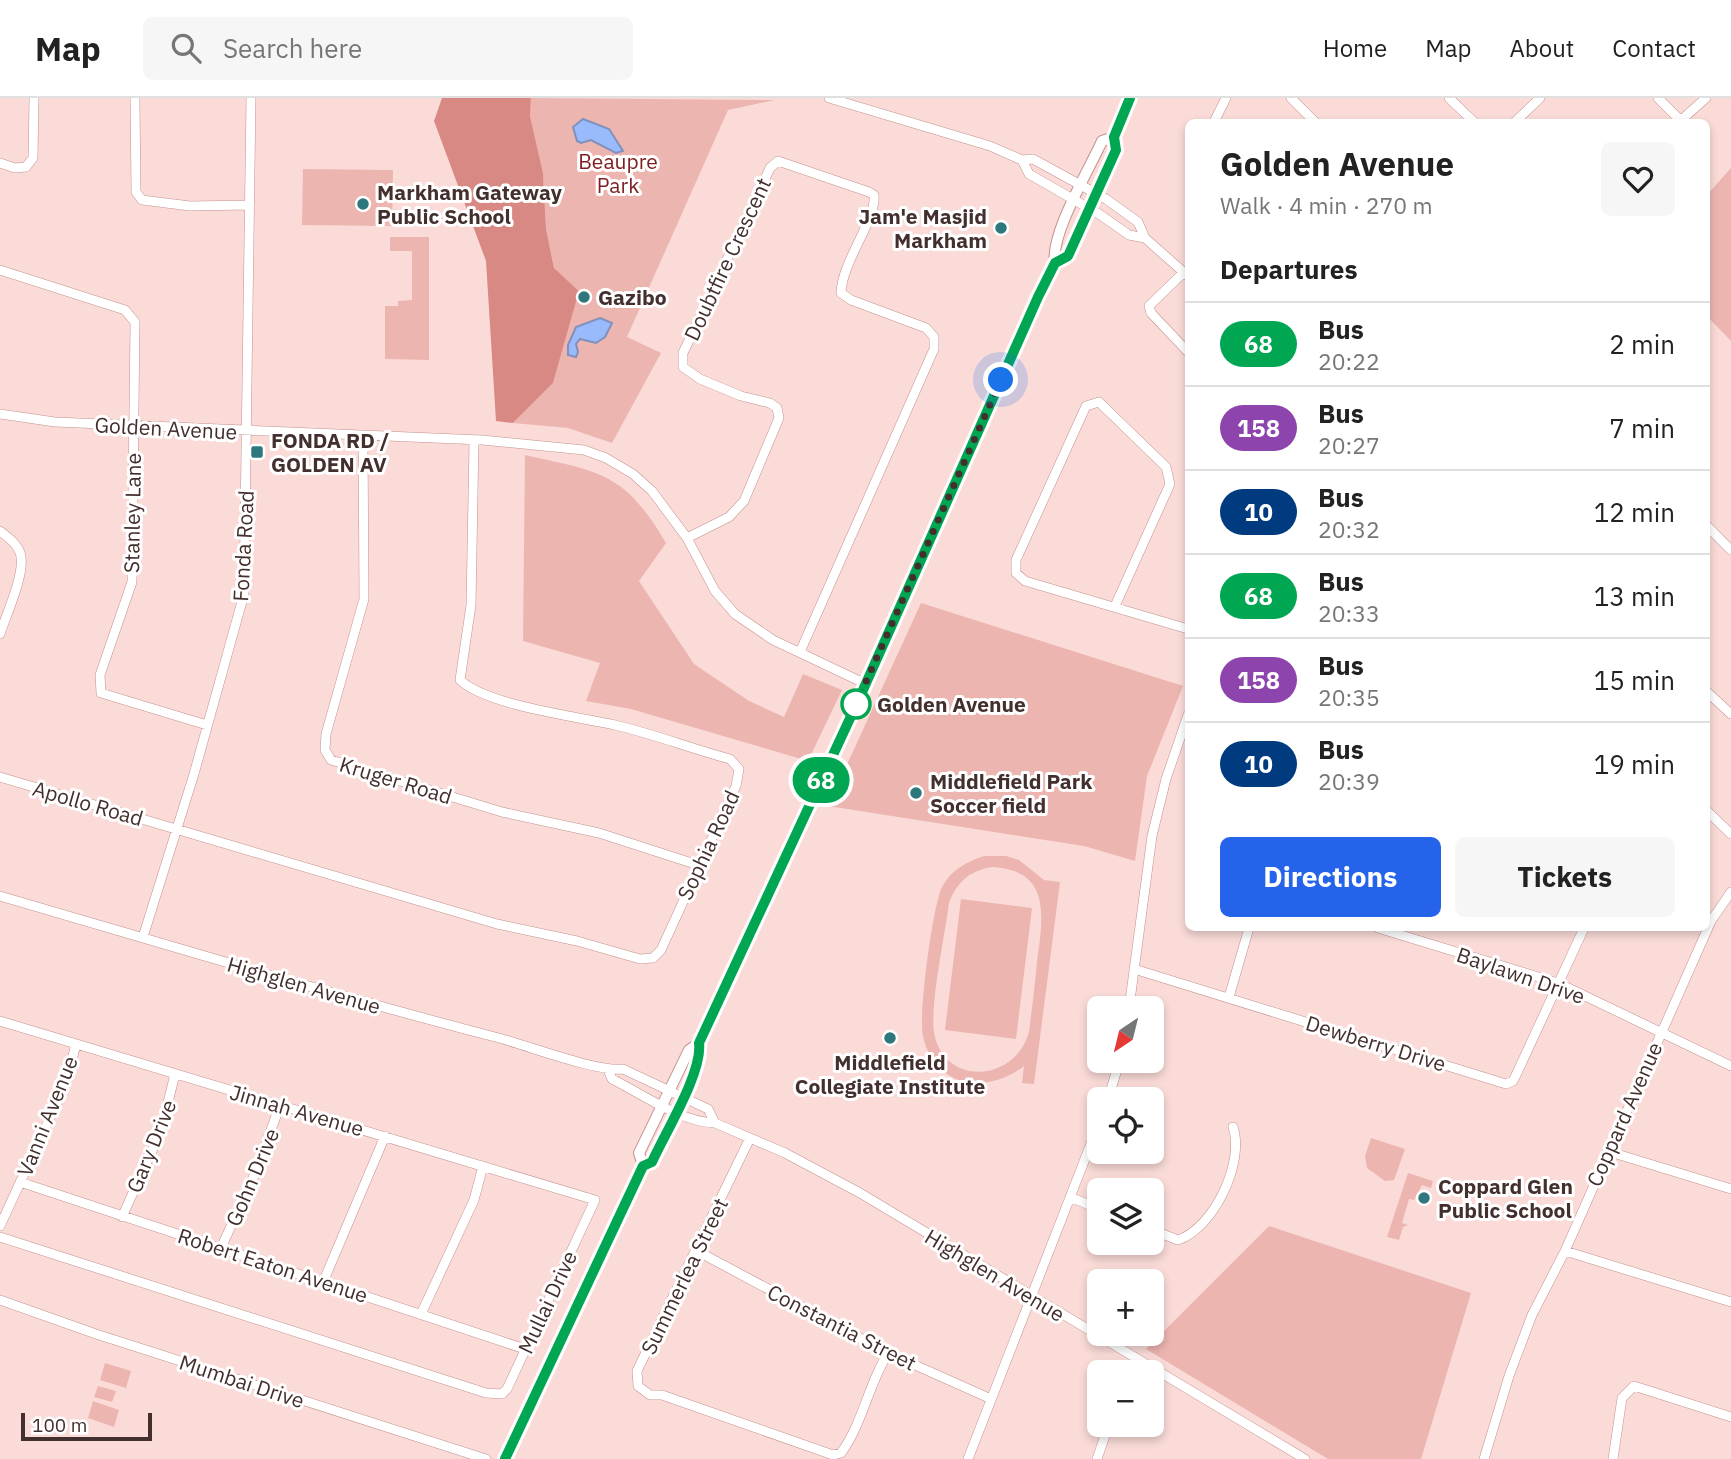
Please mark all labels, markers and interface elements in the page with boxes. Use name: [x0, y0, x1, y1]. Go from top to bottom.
search box: [143, 17, 633, 80]
text: Map: [35, 27, 101, 70]
icon: search: [167, 29, 205, 67]
text: Search here: [223, 31, 362, 65]
text: Home: [1323, 32, 1387, 64]
text: Map: [1425, 32, 1471, 64]
text: About: [1509, 32, 1574, 64]
text: Contact: [1612, 32, 1696, 64]
text: Golden Avenue: [1220, 142, 1454, 185]
button: heart: [1601, 142, 1675, 216]
park label: Beaupre Park: [578, 147, 658, 199]
street label: Doubtfire Crescent: [677, 173, 777, 345]
place label: Markham Gateway Public School: [377, 178, 563, 230]
text: Walk · 4 min · 270 m: [1220, 190, 1433, 220]
marker: Markham Gateway Public School: [355, 196, 371, 212]
place label: Jam'e Masjid Markham: [858, 202, 987, 254]
marker: Jam'e Masjid Markham: [993, 220, 1009, 236]
text: Departures: [1220, 252, 1358, 286]
place label: Gazibo: [598, 283, 667, 311]
marker: Gazibo: [576, 289, 592, 305]
text: Bus: [1318, 312, 1364, 346]
text: 2 min: [1609, 327, 1675, 361]
text: 68: [1244, 328, 1273, 360]
text: 20:22: [1318, 346, 1380, 376]
your location: [983, 362, 1018, 397]
text: Bus: [1318, 396, 1364, 430]
street label: Golden Avenue: [94, 410, 238, 446]
text: 7 min: [1609, 411, 1675, 445]
text: 158: [1237, 412, 1280, 444]
place label: FONDA RD / GOLDEN AV: [271, 426, 389, 478]
text: 20:27: [1318, 430, 1380, 460]
marker: FONDA RD / GOLDEN AV: [249, 444, 265, 460]
street label: Stanley Lane: [117, 453, 147, 573]
text: Bus: [1318, 480, 1364, 514]
street label: Fonda Road: [226, 490, 260, 602]
text: 12 min: [1594, 495, 1675, 529]
text: 10: [1244, 496, 1273, 528]
text: 20:32: [1318, 514, 1380, 544]
text: Bus: [1318, 564, 1364, 598]
text: 13 min: [1594, 579, 1675, 613]
text: 68: [1244, 580, 1273, 612]
text: 20:33: [1318, 598, 1380, 628]
text: Bus: [1318, 648, 1364, 682]
text: 15 min: [1594, 663, 1675, 697]
text: 158: [1237, 664, 1280, 696]
text: 20:35: [1318, 682, 1380, 712]
marker: Golden Avenue: [841, 689, 871, 719]
place label: Golden Avenue: [877, 690, 1026, 718]
text: Bus: [1318, 732, 1364, 766]
text: 19 min: [1594, 747, 1675, 781]
text: 10: [1244, 748, 1273, 780]
street label: Kruger Road: [336, 750, 456, 810]
line badge: 68: [790, 757, 852, 803]
text: 68: [807, 764, 835, 796]
text: 20:39: [1318, 766, 1380, 796]
place label: Middlefield Park Soccer field: [930, 767, 1093, 819]
street label: Apollo Road: [29, 774, 147, 832]
marker: Middlefield Park Soccer field: [908, 785, 924, 801]
street label: Sophia Road: [670, 786, 746, 904]
button: Directions: [1220, 837, 1441, 917]
button: Tickets: [1455, 837, 1675, 917]
street label: Baylawn Drive: [1453, 940, 1589, 1010]
street label: Highglen Avenue: [224, 950, 384, 1020]
north arrow: [1087, 996, 1164, 1073]
map controls: [1087, 996, 1164, 1437]
street label: Dewberry Drive: [1302, 1008, 1450, 1078]
marker: Middlefield Collegiate Institute: [882, 1030, 898, 1046]
street label: Coppard Avenue: [1580, 1037, 1668, 1191]
place label: Middlefield Collegiate Institute: [795, 1048, 985, 1100]
street label: Vanni Avenue: [10, 1052, 84, 1180]
street label: Jinnah Avenue: [227, 1078, 367, 1142]
button: locate: [1087, 1087, 1164, 1164]
street label: Gary Drive: [120, 1095, 182, 1197]
street label: Gohn Drive: [219, 1124, 285, 1230]
place label: Coppard Glen Public School: [1438, 1172, 1573, 1224]
button: layers: [1087, 1178, 1164, 1255]
marker: Coppard Glen Public School: [1416, 1190, 1432, 1206]
street label: Summerlea Street: [634, 1193, 734, 1359]
street label: Robert Eaton Avenue: [174, 1221, 372, 1309]
street label: Highglen Avenue: [920, 1222, 1070, 1328]
street label: Mullai Drive: [511, 1246, 583, 1358]
button: +: [1087, 1269, 1164, 1346]
street label: Constantia Street: [763, 1277, 921, 1377]
street label: Mumbai Drive: [176, 1348, 308, 1414]
button: −: [1087, 1360, 1164, 1437]
scale bar: [21, 1410, 152, 1442]
text: 100 m: [32, 1413, 87, 1437]

